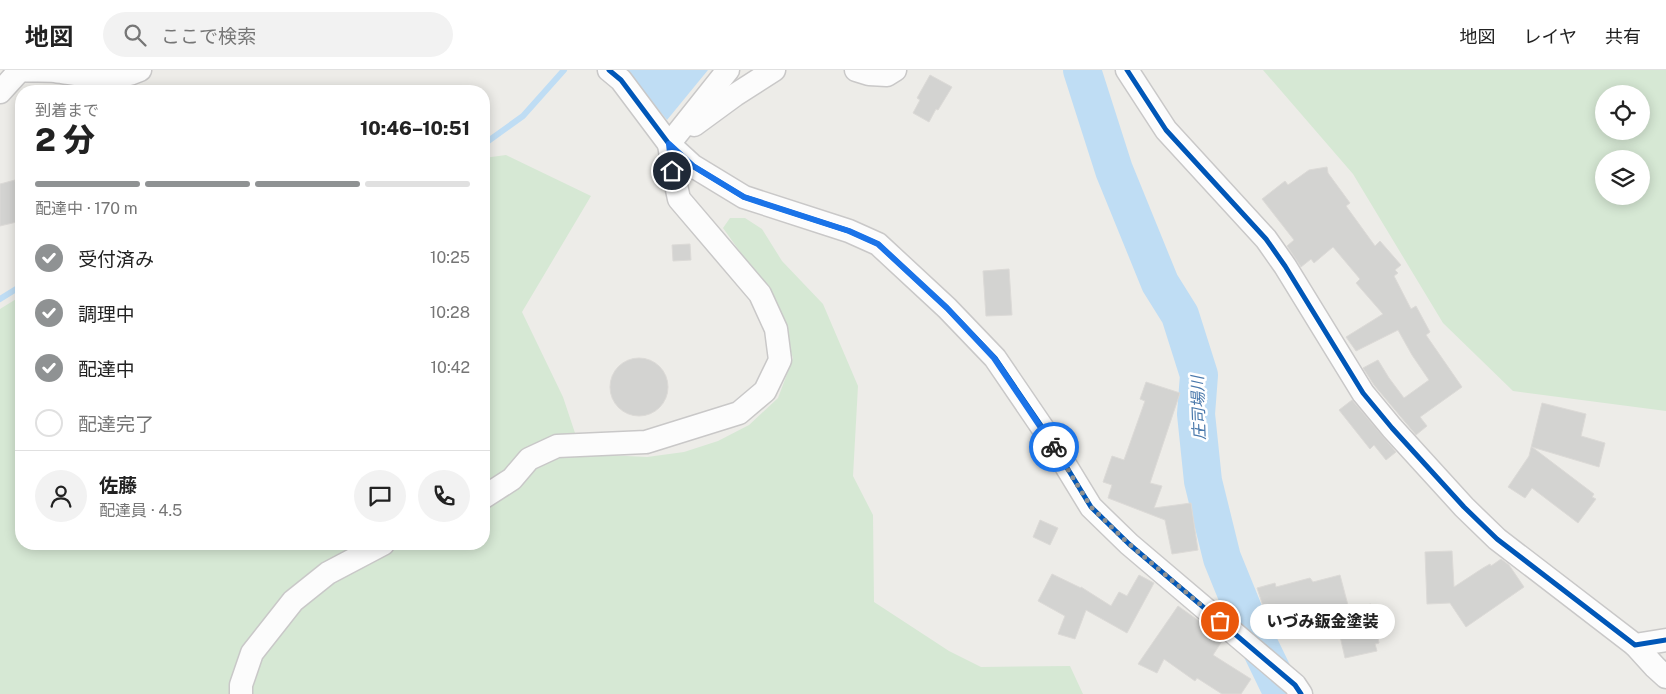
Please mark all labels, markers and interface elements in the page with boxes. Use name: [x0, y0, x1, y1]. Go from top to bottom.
search box: [103, 12, 453, 57]
icon: search: [121, 21, 149, 49]
text: 地図: [25, 22, 73, 50]
text: ここで検索: [161, 25, 256, 47]
text: 地図: [1460, 26, 1496, 47]
text: レイヤ: [1524, 26, 1577, 47]
text: 共有: [1605, 26, 1641, 47]
map controls: [1595, 85, 1650, 205]
button: locate: [1595, 85, 1650, 140]
text: 到着まで: [35, 101, 99, 120]
text: 10:46–10:51: [360, 117, 470, 139]
text: 2 分: [35, 121, 95, 158]
pin: [651, 150, 693, 192]
button: layers: [1595, 150, 1650, 205]
icon: home: [658, 157, 686, 185]
text: 配達中 · 170 m: [35, 199, 138, 218]
icon: check: [35, 244, 63, 272]
text: 受付済み: [78, 248, 154, 270]
text: 10:25: [430, 248, 470, 267]
icon: check: [35, 299, 63, 327]
text: 調理中: [78, 303, 135, 325]
text: 10:28: [430, 303, 470, 322]
icon: check: [35, 354, 63, 382]
text: 配達中: [78, 358, 135, 380]
text: 10:42: [431, 358, 470, 377]
water label: 庄司場川: [1188, 374, 1209, 440]
text: 配達完了: [78, 413, 154, 435]
courier: [1029, 422, 1079, 472]
icon: bike: [1040, 433, 1068, 461]
button: person: [35, 470, 87, 522]
button: chat: [354, 470, 406, 522]
button: phone: [418, 470, 470, 522]
text: 佐藤: [99, 474, 137, 496]
text: 配達員 · 4.5: [99, 501, 182, 520]
pin: [1199, 600, 1241, 642]
callout: いづみ鈑金塗装: [1250, 604, 1395, 638]
icon: bag: [1206, 607, 1234, 635]
text: いづみ鈑金塗装: [1266, 612, 1379, 631]

